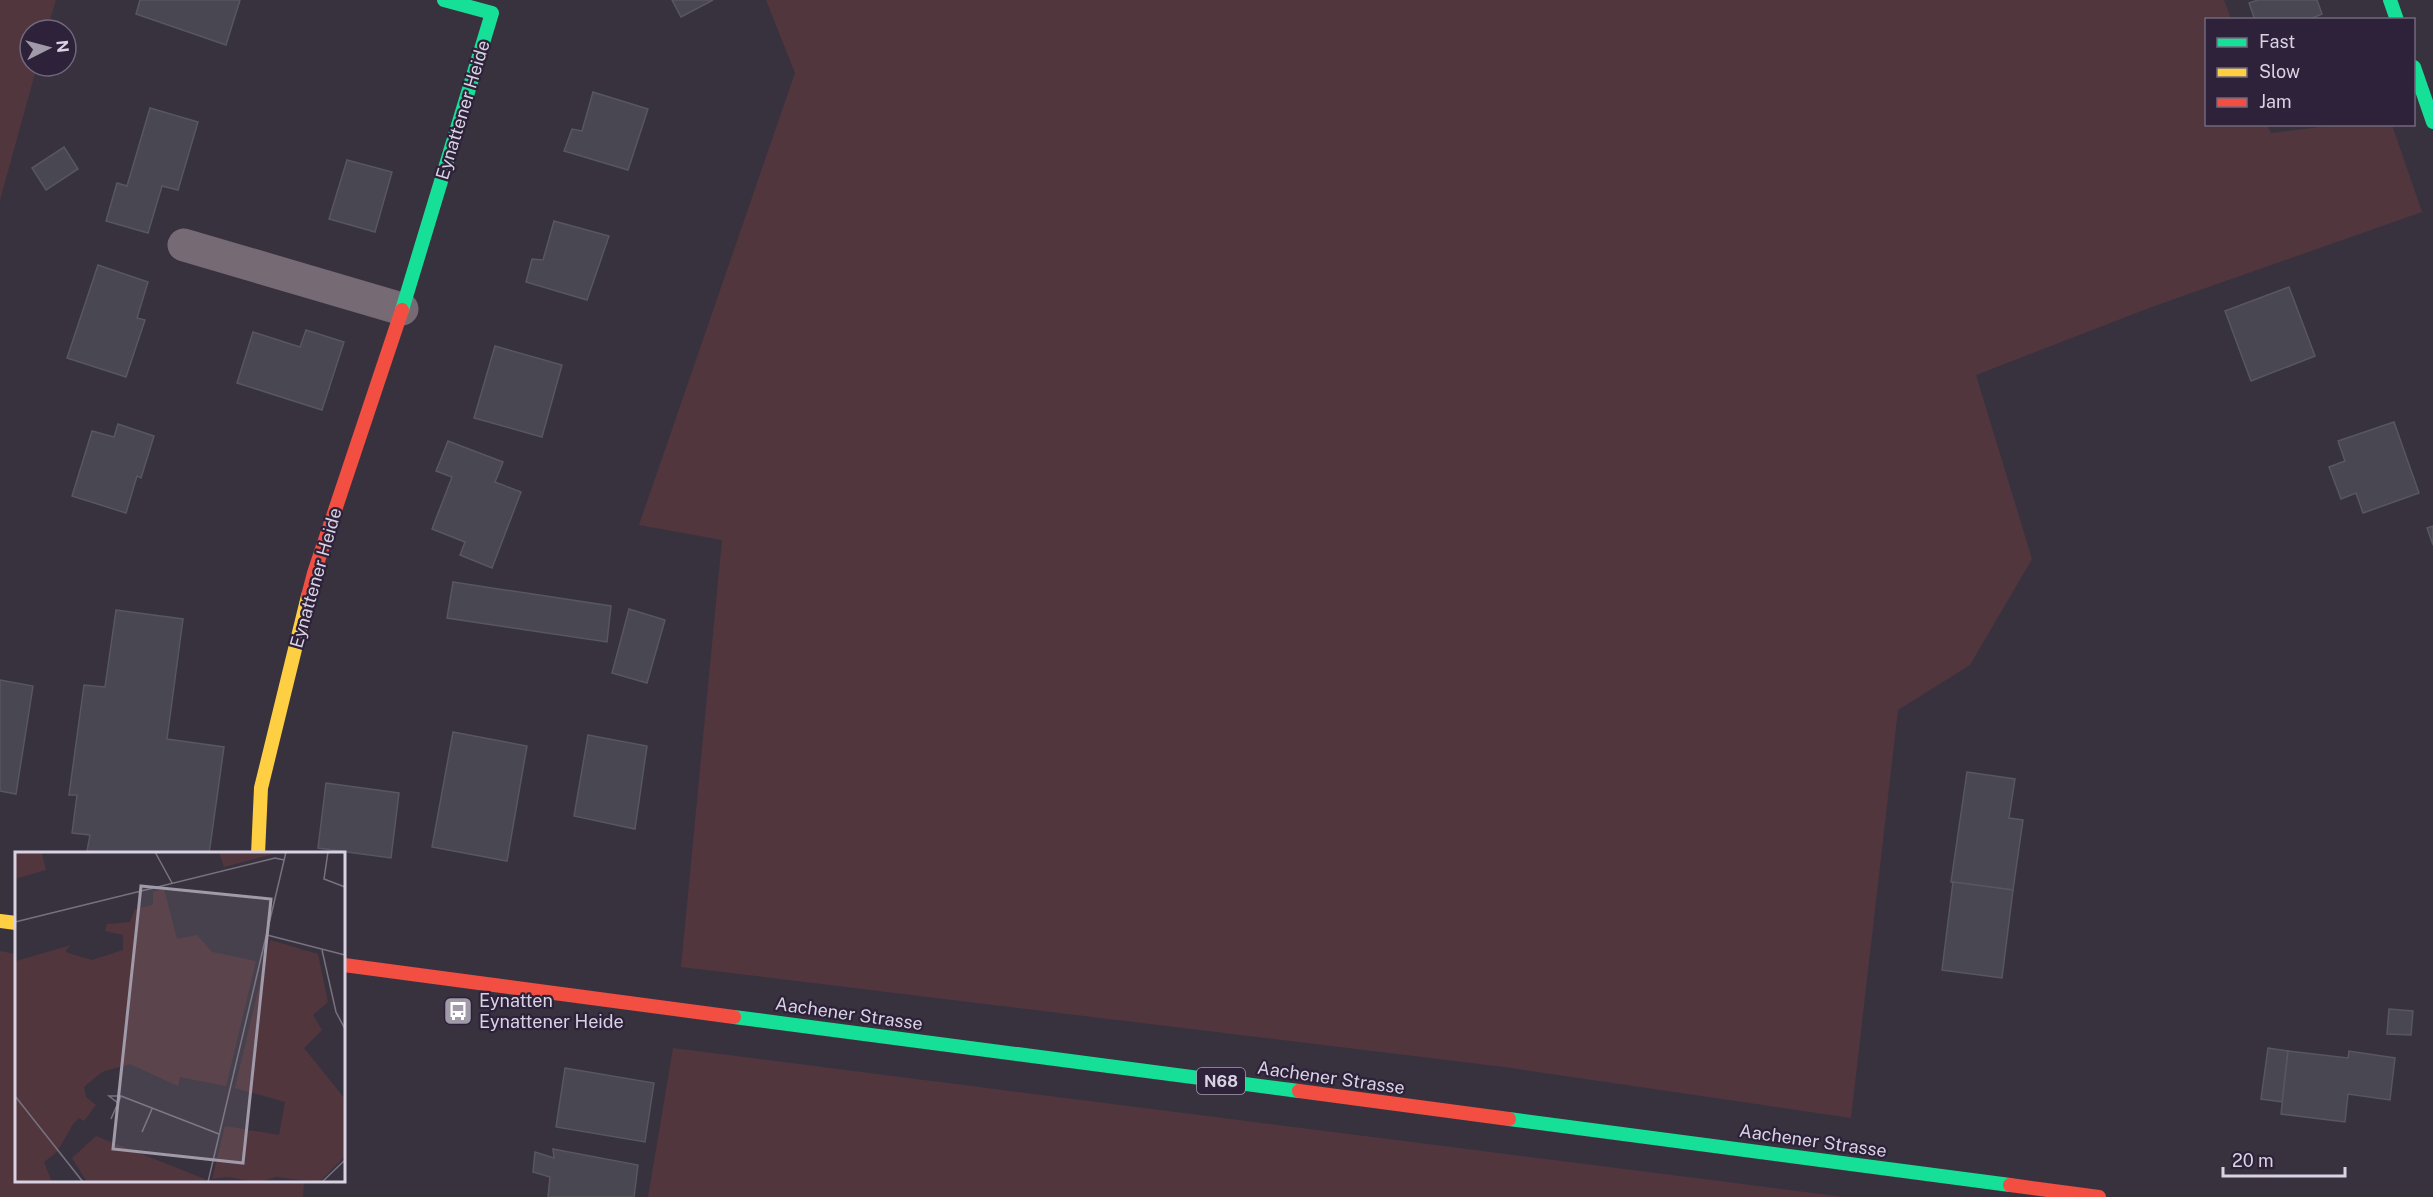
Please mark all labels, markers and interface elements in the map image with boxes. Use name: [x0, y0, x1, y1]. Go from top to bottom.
north arrow: [18, 18, 78, 78]
legend: [2205, 18, 2415, 126]
text: Fast: [2259, 31, 2295, 52]
street label: Eynattener Heide: [431, 38, 494, 182]
text: N: [52, 39, 73, 54]
text: Slow: [2259, 61, 2300, 82]
text: Jam: [2259, 91, 2292, 112]
street label: Eynattener Heide: [285, 505, 346, 650]
inset map: [15, 852, 345, 1182]
place label: Eynatten Eynattener Heide: [479, 990, 624, 1032]
street label: Aachener Strasse: [774, 993, 924, 1034]
bus stop icon: Eynatten Eynattener Heide: [442, 995, 474, 1027]
street label: Aachener Strasse: [1256, 1057, 1406, 1098]
road number: N68: [1197, 1068, 1245, 1094]
street label: Aachener Strasse: [1738, 1120, 1888, 1161]
scale bar: [2223, 1140, 2344, 1178]
text: 20 m: [2232, 1150, 2274, 1171]

